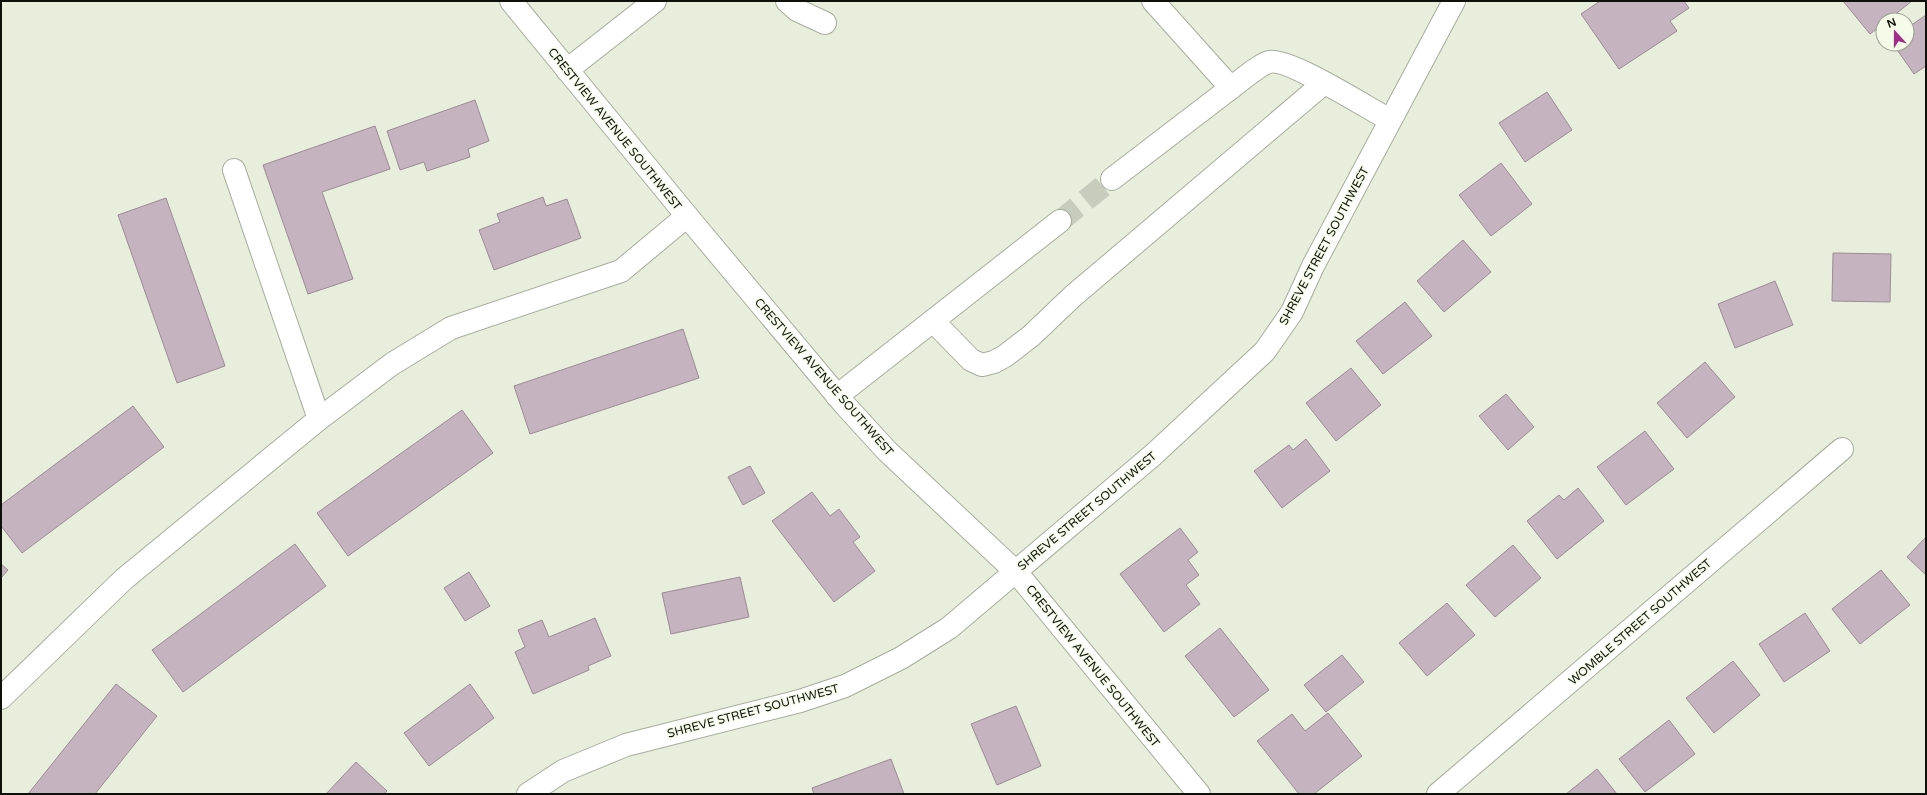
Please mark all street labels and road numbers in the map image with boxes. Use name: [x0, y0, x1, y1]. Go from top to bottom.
street label: CRESTVIEW AVENUE SOUTHWEST: [545, 45, 685, 213]
street label: SHREVE STREET SOUTHWEST: [1276, 164, 1372, 327]
street label: CRESTVIEW AVENUE SOUTHWEST: [752, 295, 897, 459]
street label: SHREVE STREET SOUTHWEST: [1015, 448, 1160, 573]
street label: WOMBLE STREET SOUTHWEST: [1566, 556, 1715, 688]
street label: CRESTVIEW AVENUE SOUTHWEST: [1023, 582, 1163, 750]
street label: SHREVE STREET SOUTHWEST: [666, 681, 841, 741]

